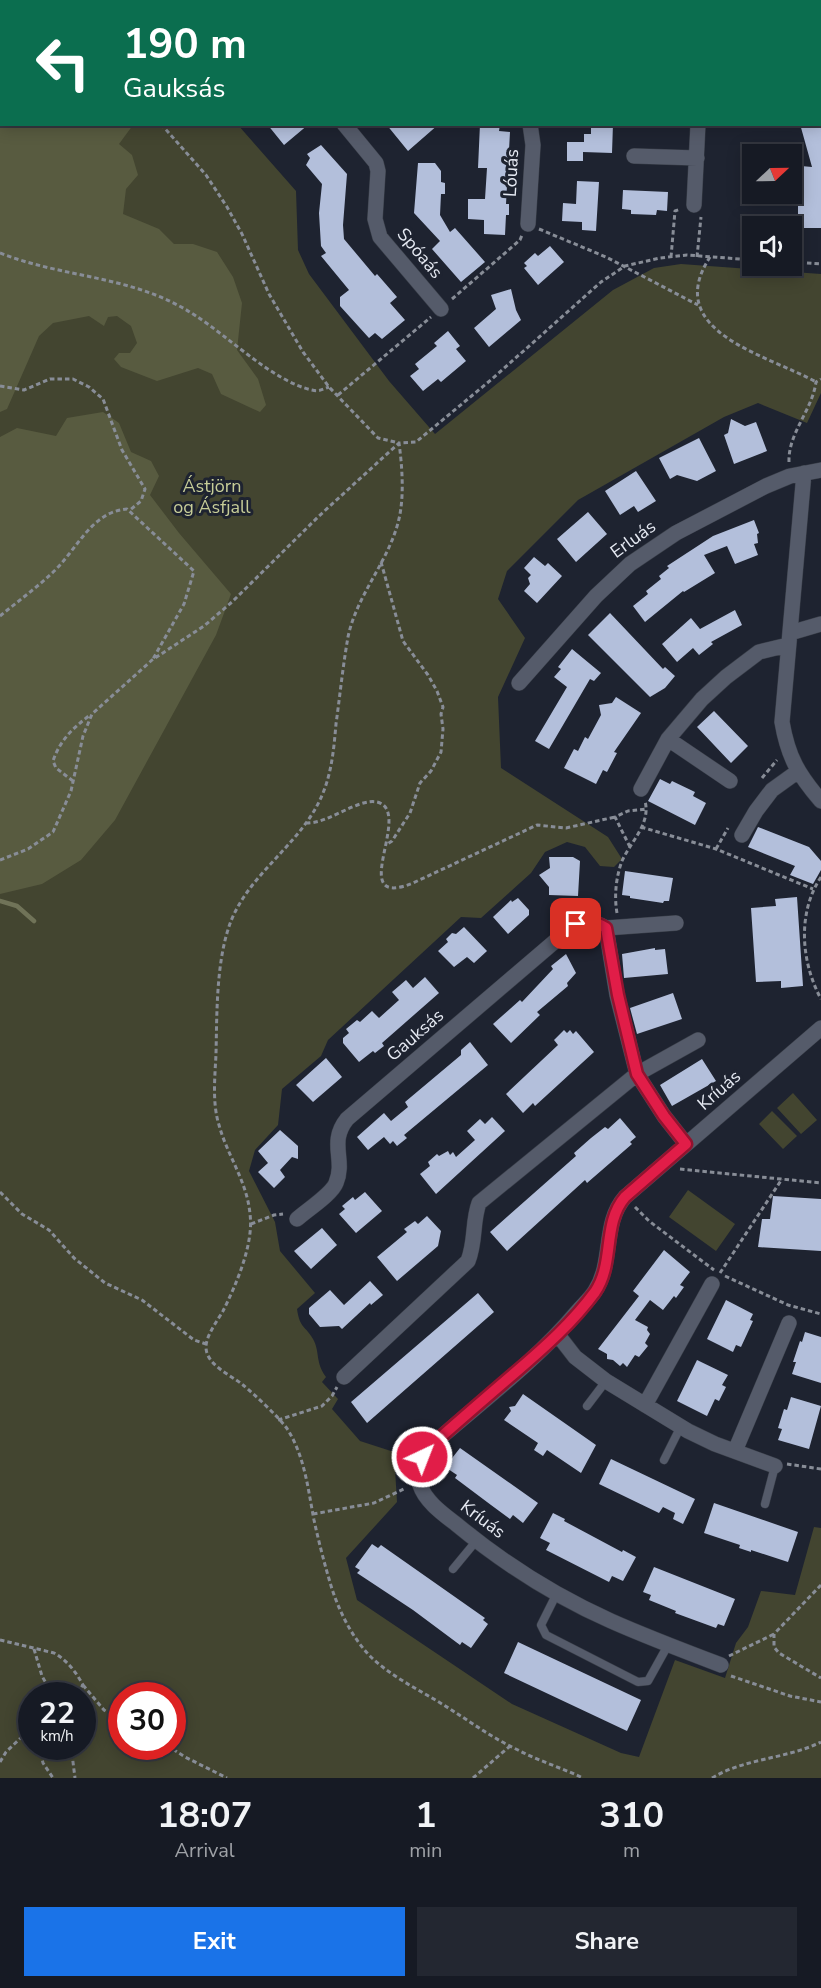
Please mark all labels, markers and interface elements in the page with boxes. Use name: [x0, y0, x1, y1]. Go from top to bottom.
text: 190 m: [123, 16, 247, 73]
icon: left: [24, 24, 102, 102]
text: Gauksás: [123, 70, 226, 107]
north arrow: [742, 144, 802, 204]
map controls: [742, 144, 802, 276]
street label: Lóuás: [498, 148, 524, 198]
button: sound: [742, 216, 802, 276]
street label: Spóaás: [392, 223, 448, 283]
park label: Ástjörn og Ásfjall: [173, 474, 251, 519]
street label: Erluás: [605, 514, 661, 564]
pin: [550, 898, 601, 949]
icon: arrive: [559, 907, 592, 940]
street label: Gauksás: [381, 1004, 449, 1066]
street label: Kríuás: [692, 1064, 746, 1116]
position arrow: [390, 1425, 454, 1489]
street label: Kríuás: [456, 1494, 510, 1544]
speed limit sign: 30: [108, 1682, 186, 1760]
text: 22: [39, 1693, 75, 1734]
text: km/h: [40, 1726, 74, 1746]
text: 18:07: [157, 1791, 252, 1840]
text: 1: [415, 1791, 437, 1840]
text: 310: [599, 1791, 664, 1840]
text: Arrival: [175, 1837, 235, 1864]
text: min: [409, 1837, 442, 1864]
text: m: [623, 1837, 640, 1864]
button: Exit: [24, 1907, 405, 1976]
button: Share: [417, 1907, 797, 1976]

